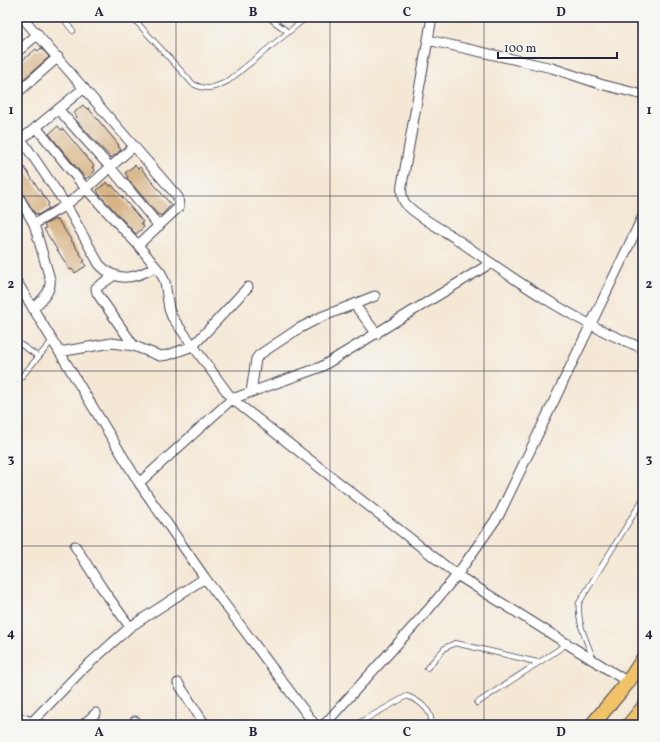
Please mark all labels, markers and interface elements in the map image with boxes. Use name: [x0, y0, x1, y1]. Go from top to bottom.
text: A: [94, 4, 104, 22]
text: B: [249, 4, 258, 22]
text: C: [403, 4, 411, 22]
text: D: [556, 4, 566, 22]
scale bar: [498, 34, 617, 60]
text: 100 m: [504, 41, 537, 57]
text: 1: [8, 102, 14, 120]
text: 1: [646, 102, 652, 120]
text: 2: [8, 276, 15, 294]
text: 2: [646, 276, 653, 294]
text: 3: [8, 451, 15, 469]
text: 3: [646, 451, 653, 469]
text: 4: [7, 625, 15, 643]
text: 4: [645, 625, 653, 643]
text: A: [94, 724, 104, 742]
text: B: [249, 724, 258, 742]
text: C: [403, 724, 411, 742]
text: D: [556, 724, 566, 742]

